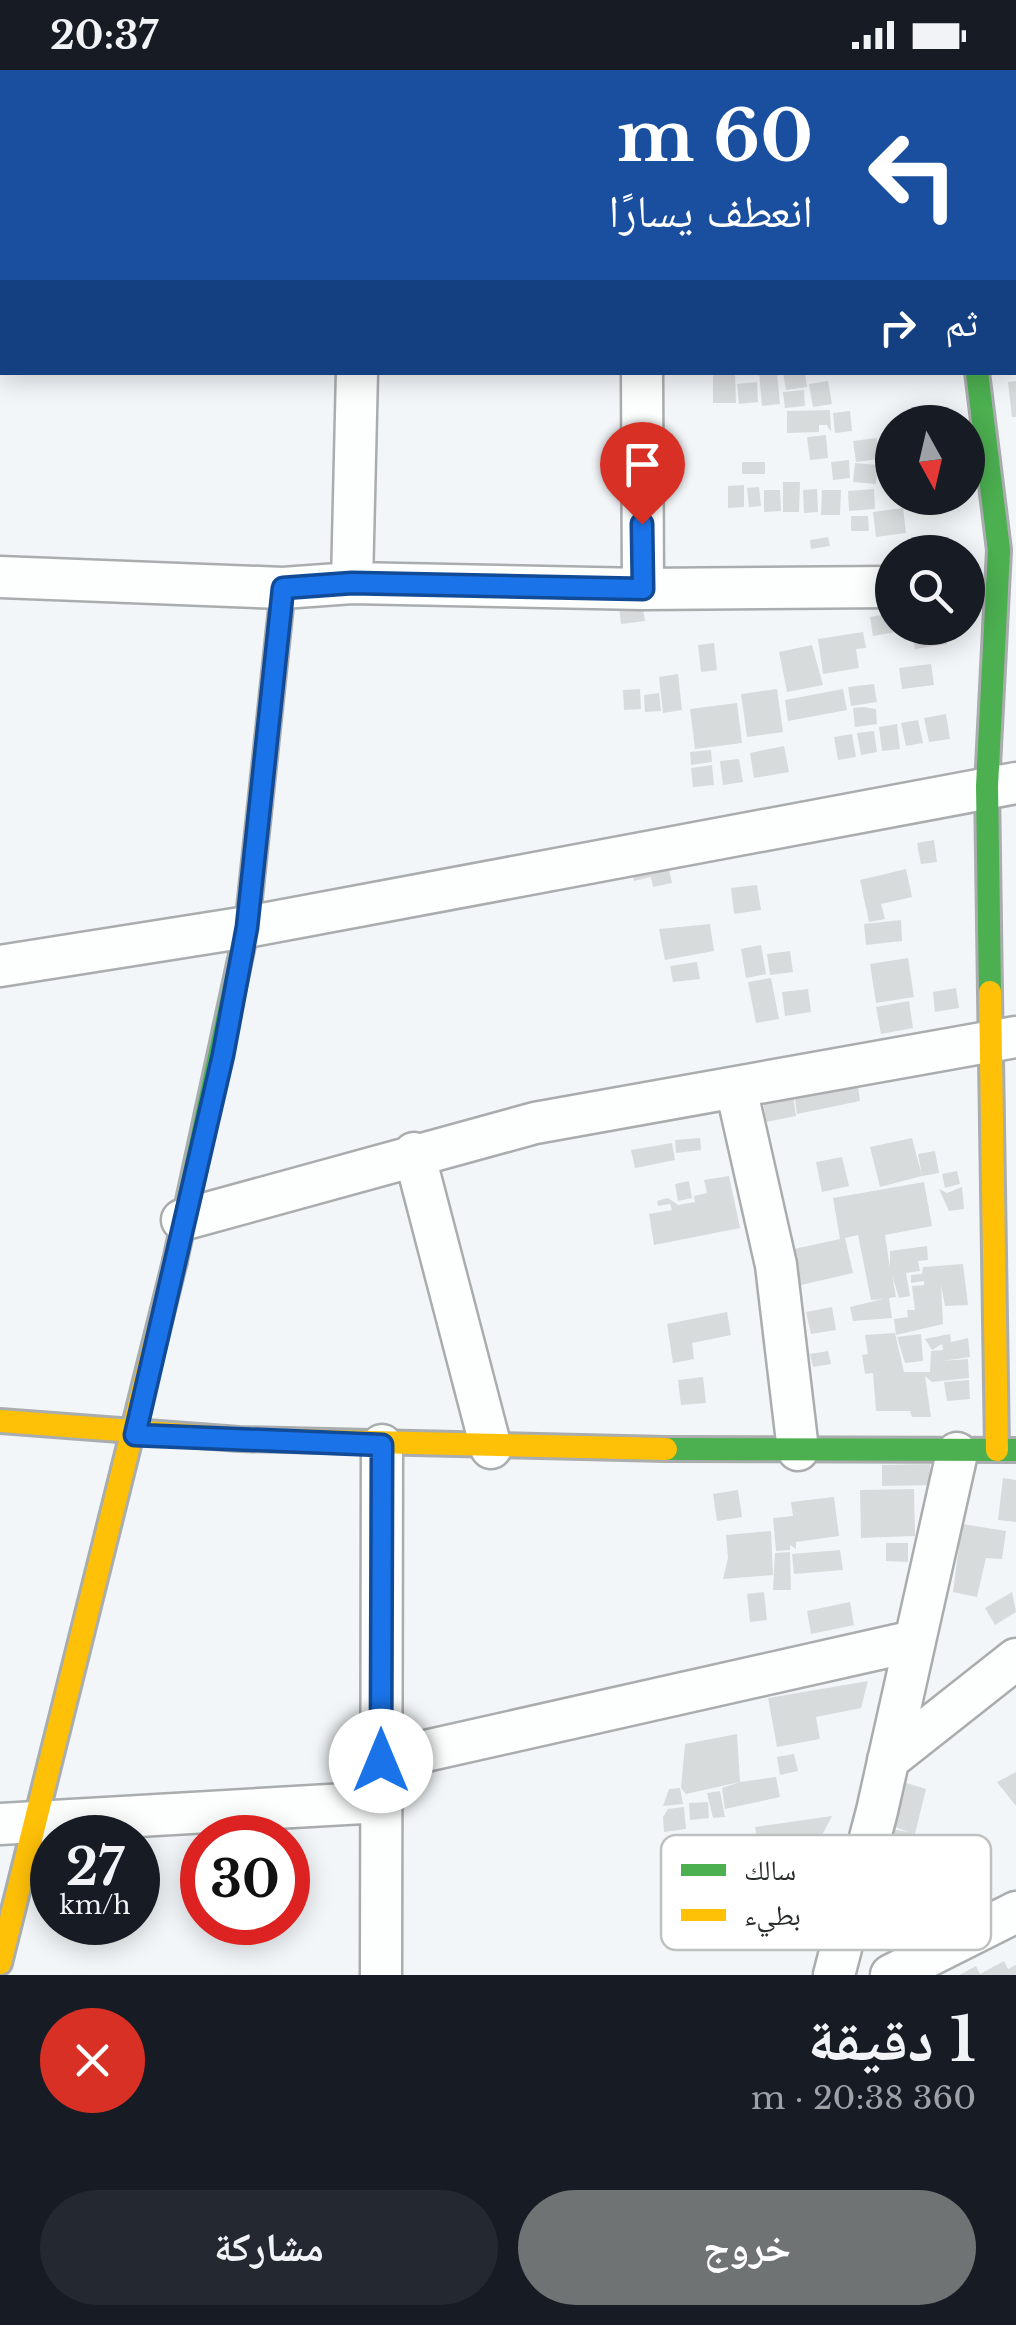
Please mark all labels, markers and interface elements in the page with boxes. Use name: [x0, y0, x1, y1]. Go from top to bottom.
text: 20:37: [50, 12, 158, 59]
text: 60 m: [617, 93, 813, 180]
icon: left: [848, 110, 978, 240]
text: انعطف يسارًا: [609, 183, 813, 239]
text: ثم: [945, 299, 978, 346]
icon: right: [870, 300, 925, 355]
north arrow: [875, 405, 985, 515]
map controls: [875, 405, 985, 645]
pin: [600, 422, 685, 525]
icon: arrive: [615, 437, 670, 492]
button: search: [875, 535, 985, 645]
position arrow: [329, 1709, 433, 1813]
speed limit sign: 30: [180, 1815, 310, 1945]
legend: [661, 1835, 991, 1950]
text: 27: [66, 1836, 124, 1899]
text: سالك: [744, 1853, 796, 1888]
text: km/h: [60, 1890, 130, 1921]
text: بطيء: [744, 1898, 801, 1938]
text: 1 دقيقة: [808, 2003, 976, 2077]
button: close: [40, 2008, 145, 2113]
text: 360 m · 20:38: [751, 2078, 976, 2118]
button: مشاركة: [40, 2190, 498, 2305]
button: خروج: [518, 2190, 976, 2305]

